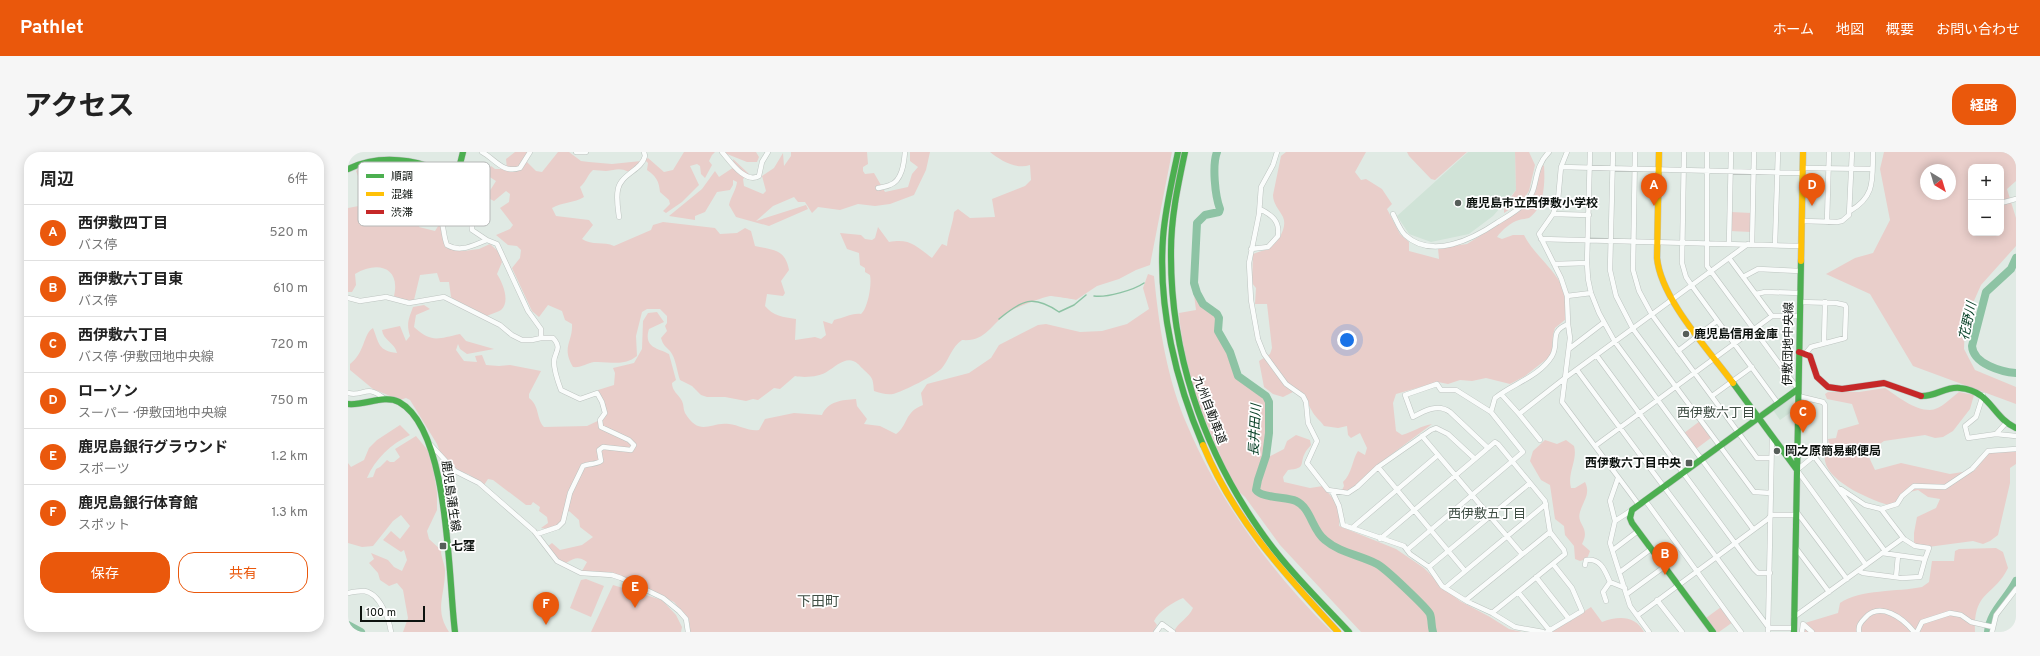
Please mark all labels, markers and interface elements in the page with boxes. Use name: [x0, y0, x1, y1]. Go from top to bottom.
text: Pathlet: [20, 16, 84, 40]
text: ホーム: [1772, 22, 1814, 39]
text: 地図: [1836, 22, 1864, 39]
text: 概要: [1886, 22, 1914, 39]
text: お問い合わせ: [1936, 22, 2020, 39]
button: 経路: [1952, 84, 2016, 125]
text: アクセス: [24, 90, 135, 126]
legend: [358, 162, 490, 226]
north arrow: [1920, 164, 1956, 200]
map controls: [1968, 164, 2004, 236]
button: +: [1968, 164, 2004, 200]
text: 周辺: [40, 170, 74, 192]
text: 順調: [391, 170, 413, 184]
text: 6件: [287, 172, 308, 188]
pin: A: [1641, 173, 1667, 206]
pin: D: [1799, 173, 1825, 206]
text: 混雑: [391, 188, 413, 202]
place label: 鹿児島市立西伊敷小学校: [1466, 196, 1598, 212]
marker: 鹿児島市立西伊敷小学校: [1453, 198, 1463, 208]
button: −: [1968, 200, 2004, 236]
text: 渋滞: [391, 206, 413, 220]
text: 西伊敷四丁目: [78, 215, 168, 234]
text: A: [48, 225, 58, 241]
text: 520 m: [270, 225, 308, 241]
text: バス停: [78, 238, 117, 254]
text: 西伊敷六丁目東: [78, 271, 183, 290]
text: B: [49, 281, 57, 297]
text: 610 m: [273, 281, 308, 297]
text: バス停: [78, 294, 117, 310]
water label: 花野川: [1957, 299, 1981, 342]
street label: 伊敷団地中央線: [1780, 302, 1798, 386]
text: 西伊敷六丁目: [78, 327, 168, 346]
place label: 鹿児島信用金庫: [1694, 327, 1778, 343]
marker: 鹿児島信用金庫: [1681, 329, 1691, 339]
your location: [1337, 330, 1357, 350]
text: C: [49, 337, 57, 353]
text: 720 m: [271, 337, 308, 353]
text: バス停 · 伊敷団地中央線: [78, 350, 214, 366]
street label: 九州自動車道: [1189, 374, 1229, 447]
text: ローソン: [78, 383, 138, 402]
text: D: [48, 393, 58, 409]
text: 750 m: [271, 393, 308, 409]
pin: C: [1790, 400, 1816, 433]
water label: 長井田川: [1247, 402, 1265, 456]
district label: 西伊敷六丁目: [1677, 405, 1755, 422]
text: スーパー · 伊敷団地中央線: [78, 406, 227, 422]
text: 鹿児島銀行グラウンド: [78, 439, 228, 458]
place label: 岡之原簡易郵便局: [1785, 444, 1881, 460]
marker: 岡之原簡易郵便局: [1772, 446, 1782, 456]
text: E: [49, 449, 57, 465]
text: 1.2 km: [271, 449, 308, 465]
place label: 西伊敷六丁目中央: [1585, 456, 1681, 472]
marker: 西伊敷六丁目中央: [1684, 458, 1694, 468]
street label: 鹿児島蒲生線: [437, 459, 463, 533]
text: スポーツ: [78, 462, 130, 478]
text: 鹿児島銀行体育館: [78, 495, 198, 514]
text: F: [49, 505, 57, 521]
text: 1.3 km: [271, 505, 308, 521]
district label: 西伊敷五丁目: [1448, 506, 1526, 523]
text: スポット: [78, 518, 130, 534]
place label: 七窪: [451, 539, 475, 555]
marker: 七窪: [438, 541, 448, 551]
pin: B: [1652, 542, 1678, 575]
button: 保存: [40, 552, 170, 593]
button: 共有: [178, 552, 308, 593]
pin: E: [622, 575, 648, 608]
pin: F: [533, 592, 559, 625]
district label: 下田町: [797, 594, 839, 611]
scale bar: [360, 604, 425, 623]
text: 100 m: [366, 606, 396, 620]

